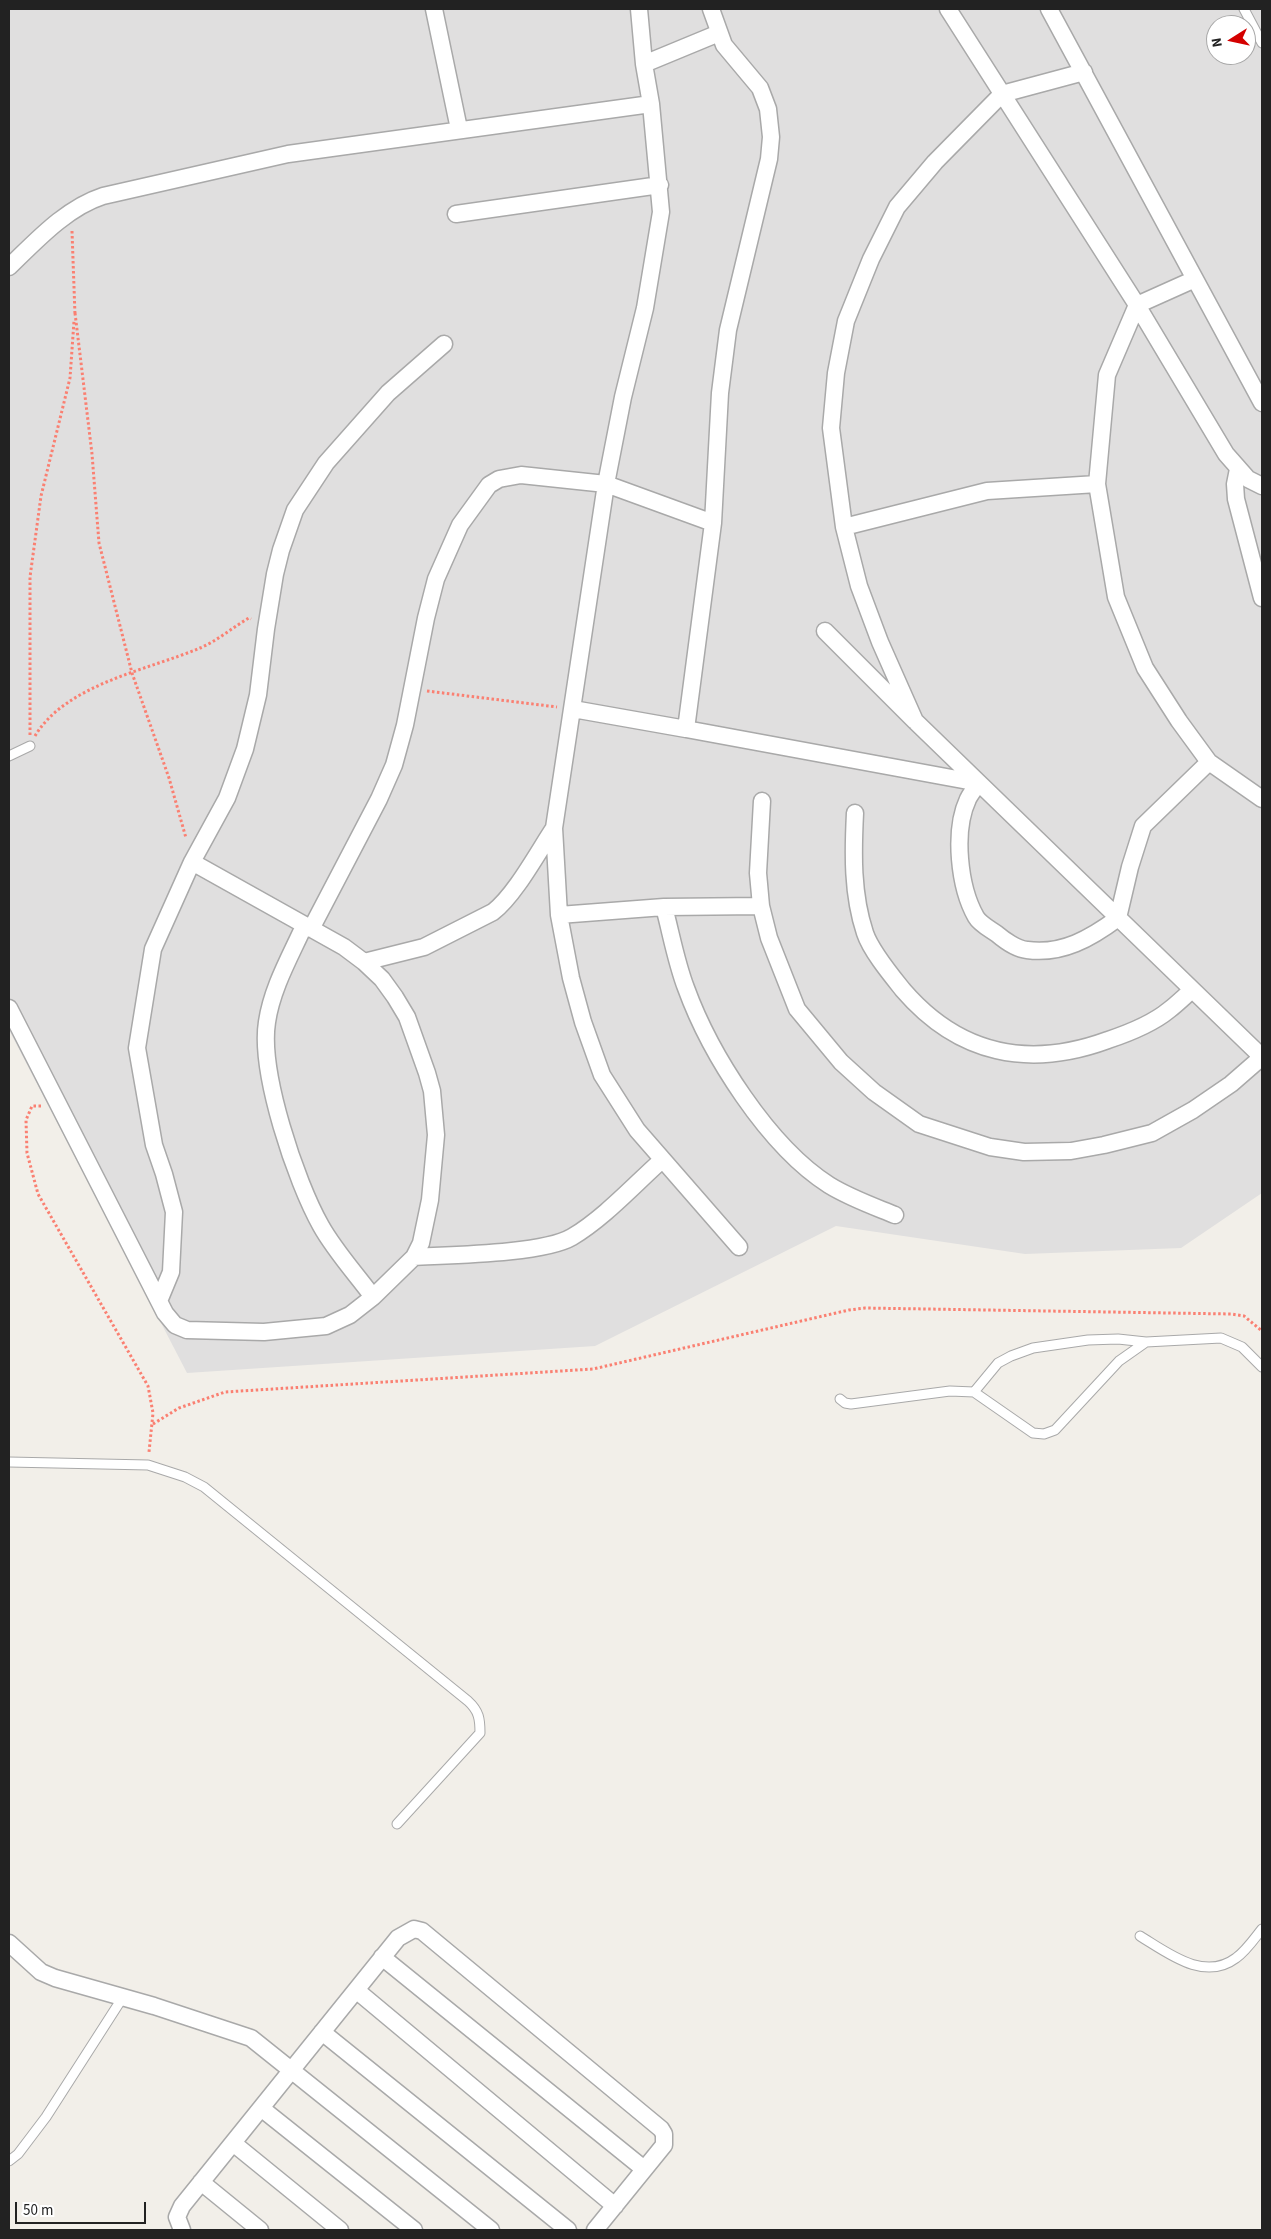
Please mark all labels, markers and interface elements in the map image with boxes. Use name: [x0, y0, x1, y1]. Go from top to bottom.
north arrow: [1206, 15, 1256, 65]
text: N: [1207, 36, 1228, 49]
scale bar: [18, 2192, 149, 2224]
text: 50 m: [23, 2200, 53, 2221]

